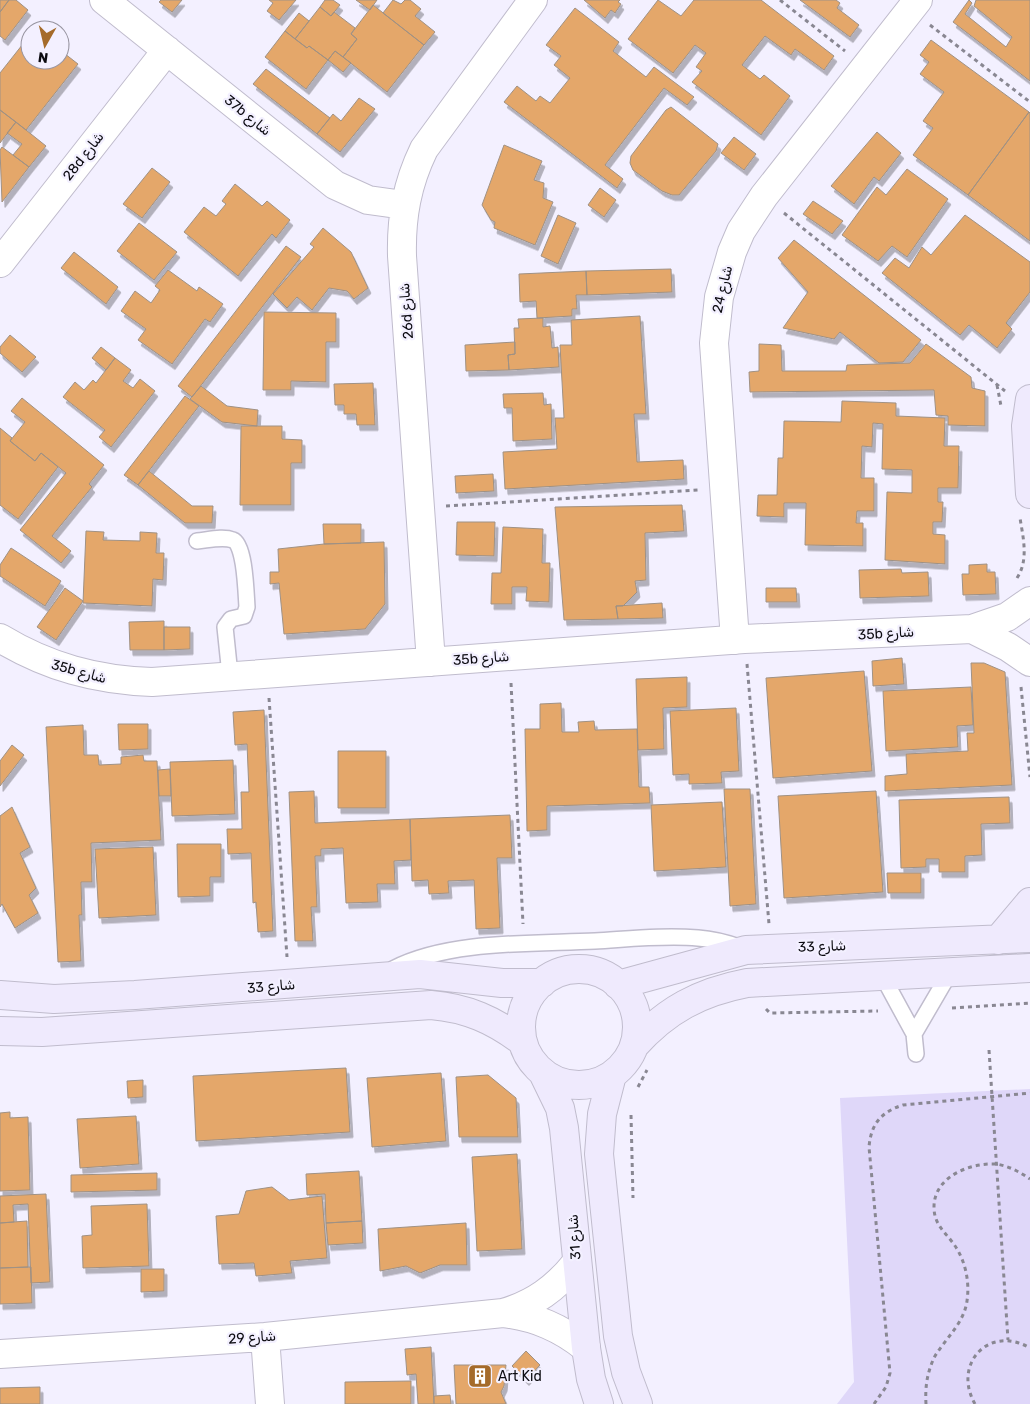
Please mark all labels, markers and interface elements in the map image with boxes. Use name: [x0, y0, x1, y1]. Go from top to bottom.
north arrow: [20, 20, 70, 70]
text: N: [37, 48, 49, 66]
street label: 37b شارع: [220, 91, 275, 141]
street label: 28d شارع: [59, 129, 109, 185]
street label: شارع 24: [709, 264, 738, 315]
street label: 26d شارع: [396, 282, 419, 340]
street label: 35b شارع: [857, 624, 915, 645]
street label: 35b شارع: [452, 648, 510, 671]
street label: 35b شارع: [49, 656, 108, 689]
street label: شارع 33: [798, 937, 846, 958]
street label: شارع 33: [246, 976, 296, 999]
street label: شارع 31: [564, 1213, 587, 1260]
street label: شارع 29: [228, 1327, 277, 1350]
building icon: Art Kid: [467, 1363, 493, 1389]
place label: Art Kid: [498, 1368, 542, 1385]

